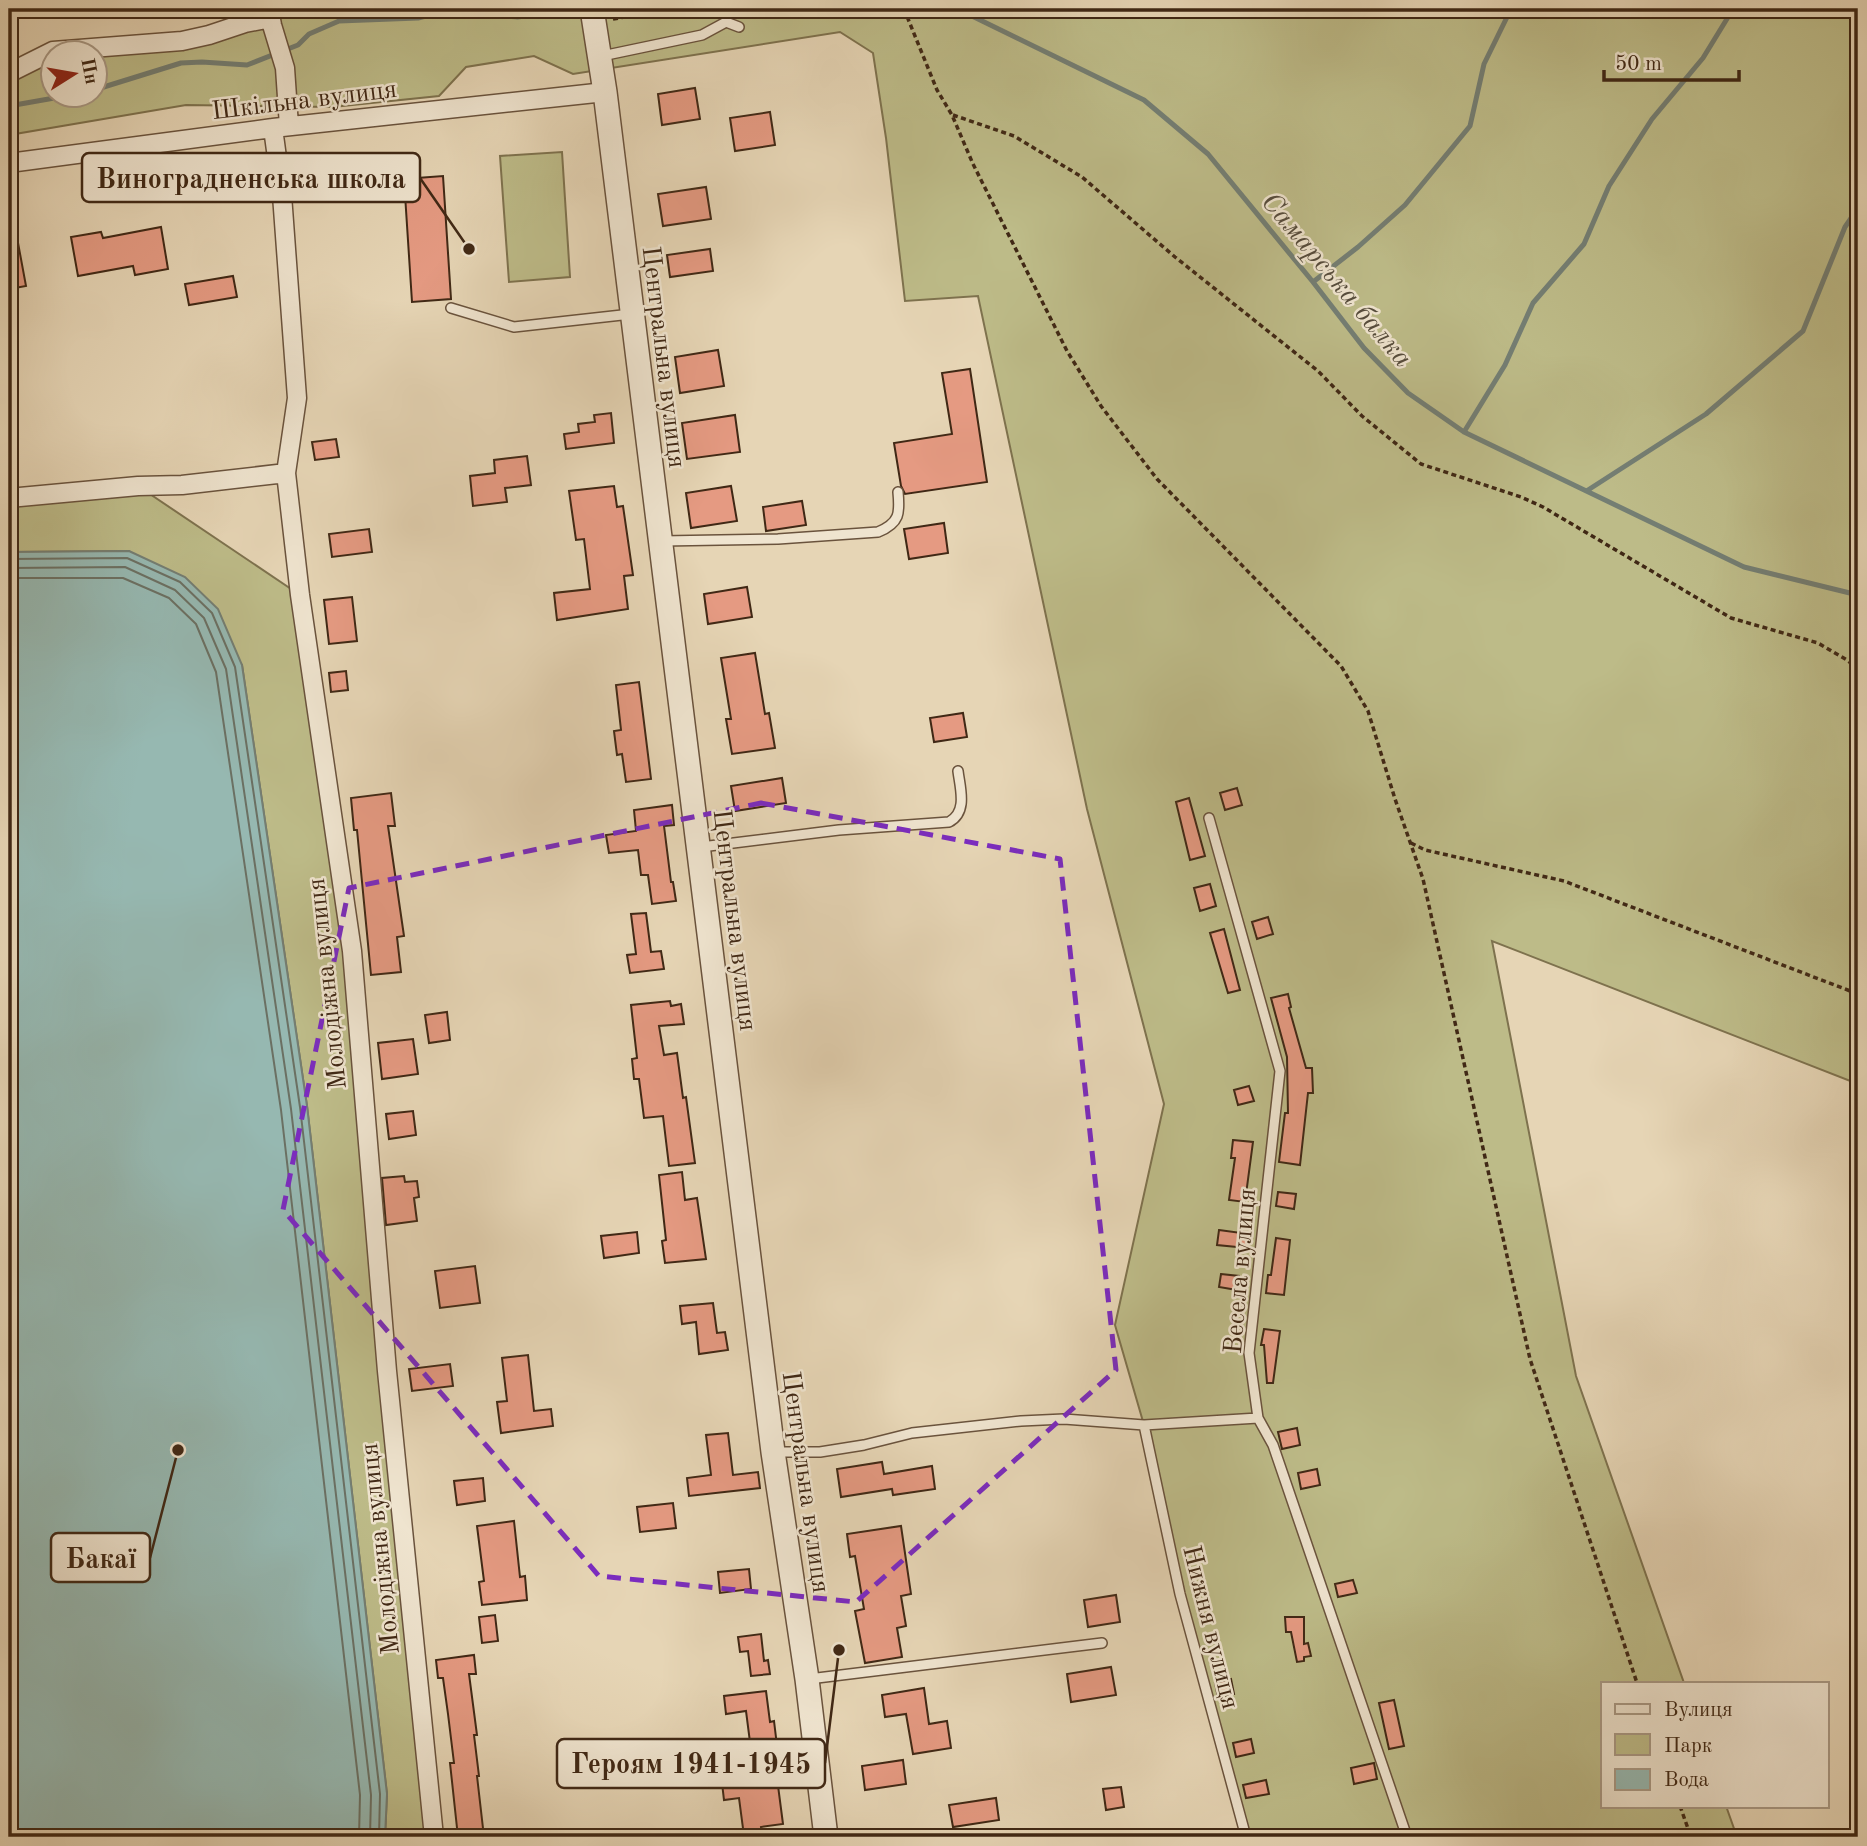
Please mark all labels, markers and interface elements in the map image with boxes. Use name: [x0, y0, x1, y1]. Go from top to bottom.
north arrow: [38, 38, 108, 108]
scale bar: [1604, 38, 1739, 82]
text: 50 m: [1615, 54, 1662, 75]
text: Пн: [76, 57, 100, 86]
street label: Шкільна вулиця: [210, 77, 398, 125]
callout: Виноградненська школа: [82, 153, 420, 202]
text: Виноградненська школа: [96, 167, 406, 195]
water label: Самарська балка: [1255, 188, 1417, 374]
street label: Центральна вулиця: [636, 245, 690, 470]
street label: Центральна вулиця: [707, 808, 761, 1033]
street label: Молодіжна вулиця: [304, 877, 352, 1091]
street label: Весела вулиця: [1221, 1187, 1261, 1355]
street label: Центральна вулиця: [777, 1370, 833, 1595]
street label: Молодіжна вулиця: [357, 1442, 405, 1656]
callout: Бакаї: [51, 1533, 150, 1582]
street label: Нижня вулиця: [1177, 1543, 1243, 1712]
text: Бакаї: [65, 1547, 137, 1575]
legend: [1601, 1682, 1828, 1808]
text: Вулиця: [1664, 1700, 1733, 1721]
text: Парк: [1664, 1736, 1713, 1757]
callout: Героям 1941-1945: [557, 1739, 825, 1788]
text: Героям 1941-1945: [571, 1752, 811, 1780]
text: Вода: [1664, 1770, 1709, 1791]

